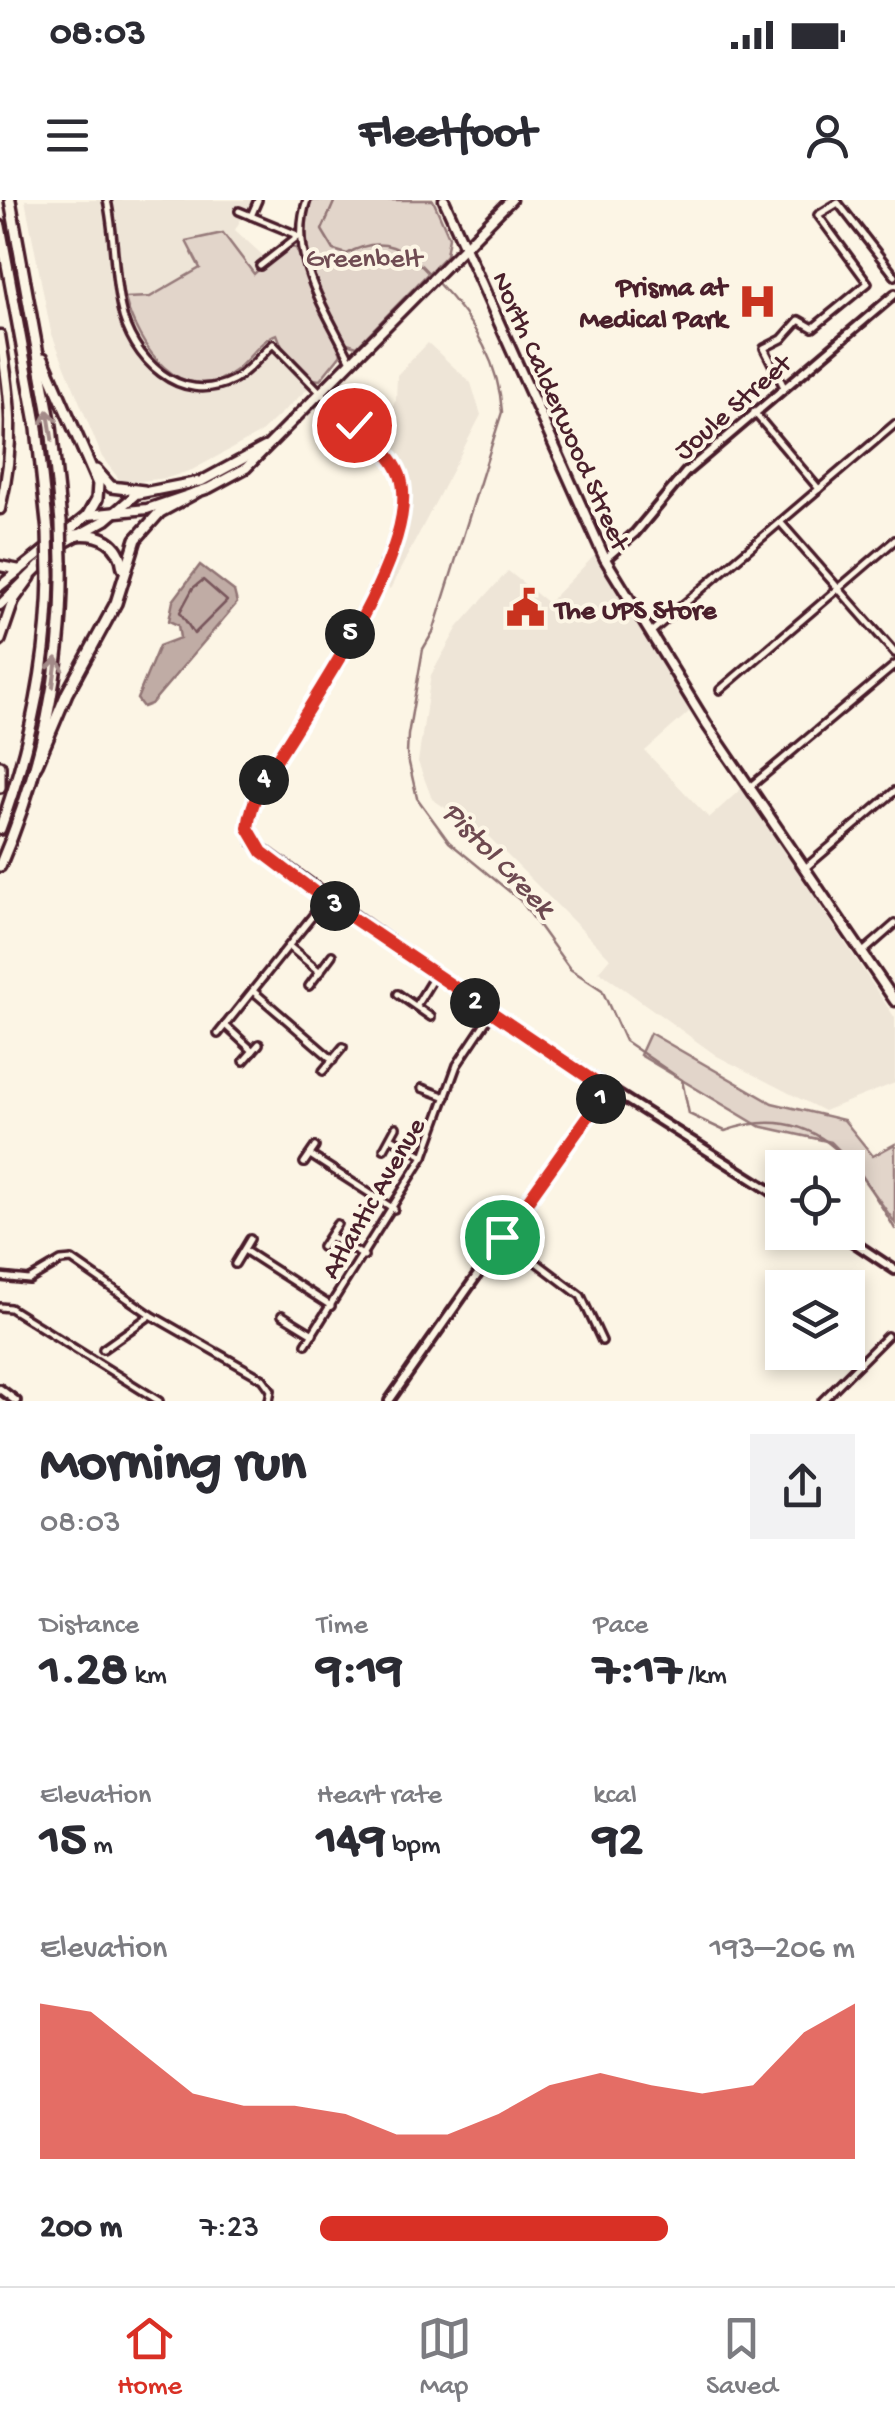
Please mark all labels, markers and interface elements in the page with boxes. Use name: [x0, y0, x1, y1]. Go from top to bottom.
text: 08:03: [50, 13, 146, 57]
icon: menu: [40, 108, 95, 163]
icon: person: [800, 108, 855, 163]
text: Fleetfoot: [359, 109, 536, 162]
park label: Greenbelt: [306, 244, 425, 277]
street label: North Calderwood Street: [482, 267, 636, 559]
place label: Prisma at Medical Park: [579, 273, 731, 338]
hospital icon: Prisma at Medical Park: [736, 280, 778, 322]
street label: Joule Street: [669, 347, 801, 468]
pin: [312, 383, 397, 468]
icon: check: [327, 398, 382, 453]
one-way arrow: [40, 410, 59, 442]
public building icon: The UPS Store: [504, 587, 546, 629]
place label: The UPS Store: [553, 596, 718, 629]
pin: 5: [325, 609, 375, 659]
text: 5: [343, 617, 357, 650]
one-way arrow: [46, 656, 64, 688]
pin: 4: [239, 755, 289, 805]
text: 4: [257, 763, 271, 796]
water label: Pistol Creek: [433, 796, 562, 928]
pin: 3: [310, 881, 360, 931]
text: 3: [328, 889, 342, 922]
pin: 2: [450, 978, 500, 1028]
text: 2: [468, 986, 482, 1019]
pin: 1: [576, 1074, 626, 1124]
text: 1: [595, 1082, 607, 1115]
street label: Atlantic Avenue: [315, 1112, 435, 1286]
map controls: [765, 1150, 865, 1370]
button: locate: [765, 1150, 865, 1250]
pin: [460, 1195, 545, 1280]
icon: arrive: [475, 1210, 530, 1265]
button: layers: [765, 1270, 865, 1370]
button: share: [750, 1434, 855, 1539]
text: Morning run: [40, 1435, 306, 1499]
text: 08:03: [40, 1505, 121, 1543]
text: Distance: [40, 1610, 139, 1643]
text: Time: [317, 1610, 368, 1643]
text: Pace: [593, 1610, 648, 1643]
text: 1.28: [40, 1643, 128, 1702]
text: 9:19: [317, 1643, 403, 1702]
text: 7:17: [593, 1643, 681, 1702]
text: km: [128, 1660, 167, 1693]
text: /km: [681, 1660, 727, 1693]
text: Elevation: [40, 1780, 151, 1813]
text: Heart rate: [317, 1780, 442, 1813]
text: kcal: [593, 1780, 637, 1813]
text: 15: [40, 1813, 86, 1872]
text: 149: [317, 1813, 386, 1872]
text: 92: [593, 1813, 643, 1872]
text: m: [86, 1830, 113, 1863]
text: bpm: [386, 1830, 441, 1863]
text: Elevation: [40, 1931, 167, 1969]
text: 193–206 m: [709, 1931, 855, 1969]
text: 200 m: [40, 2210, 122, 2248]
text: 7:23: [200, 2210, 259, 2248]
tab: Home: [117, 2311, 182, 2404]
tab: Map: [417, 2311, 472, 2404]
tab: Saved: [706, 2311, 778, 2404]

